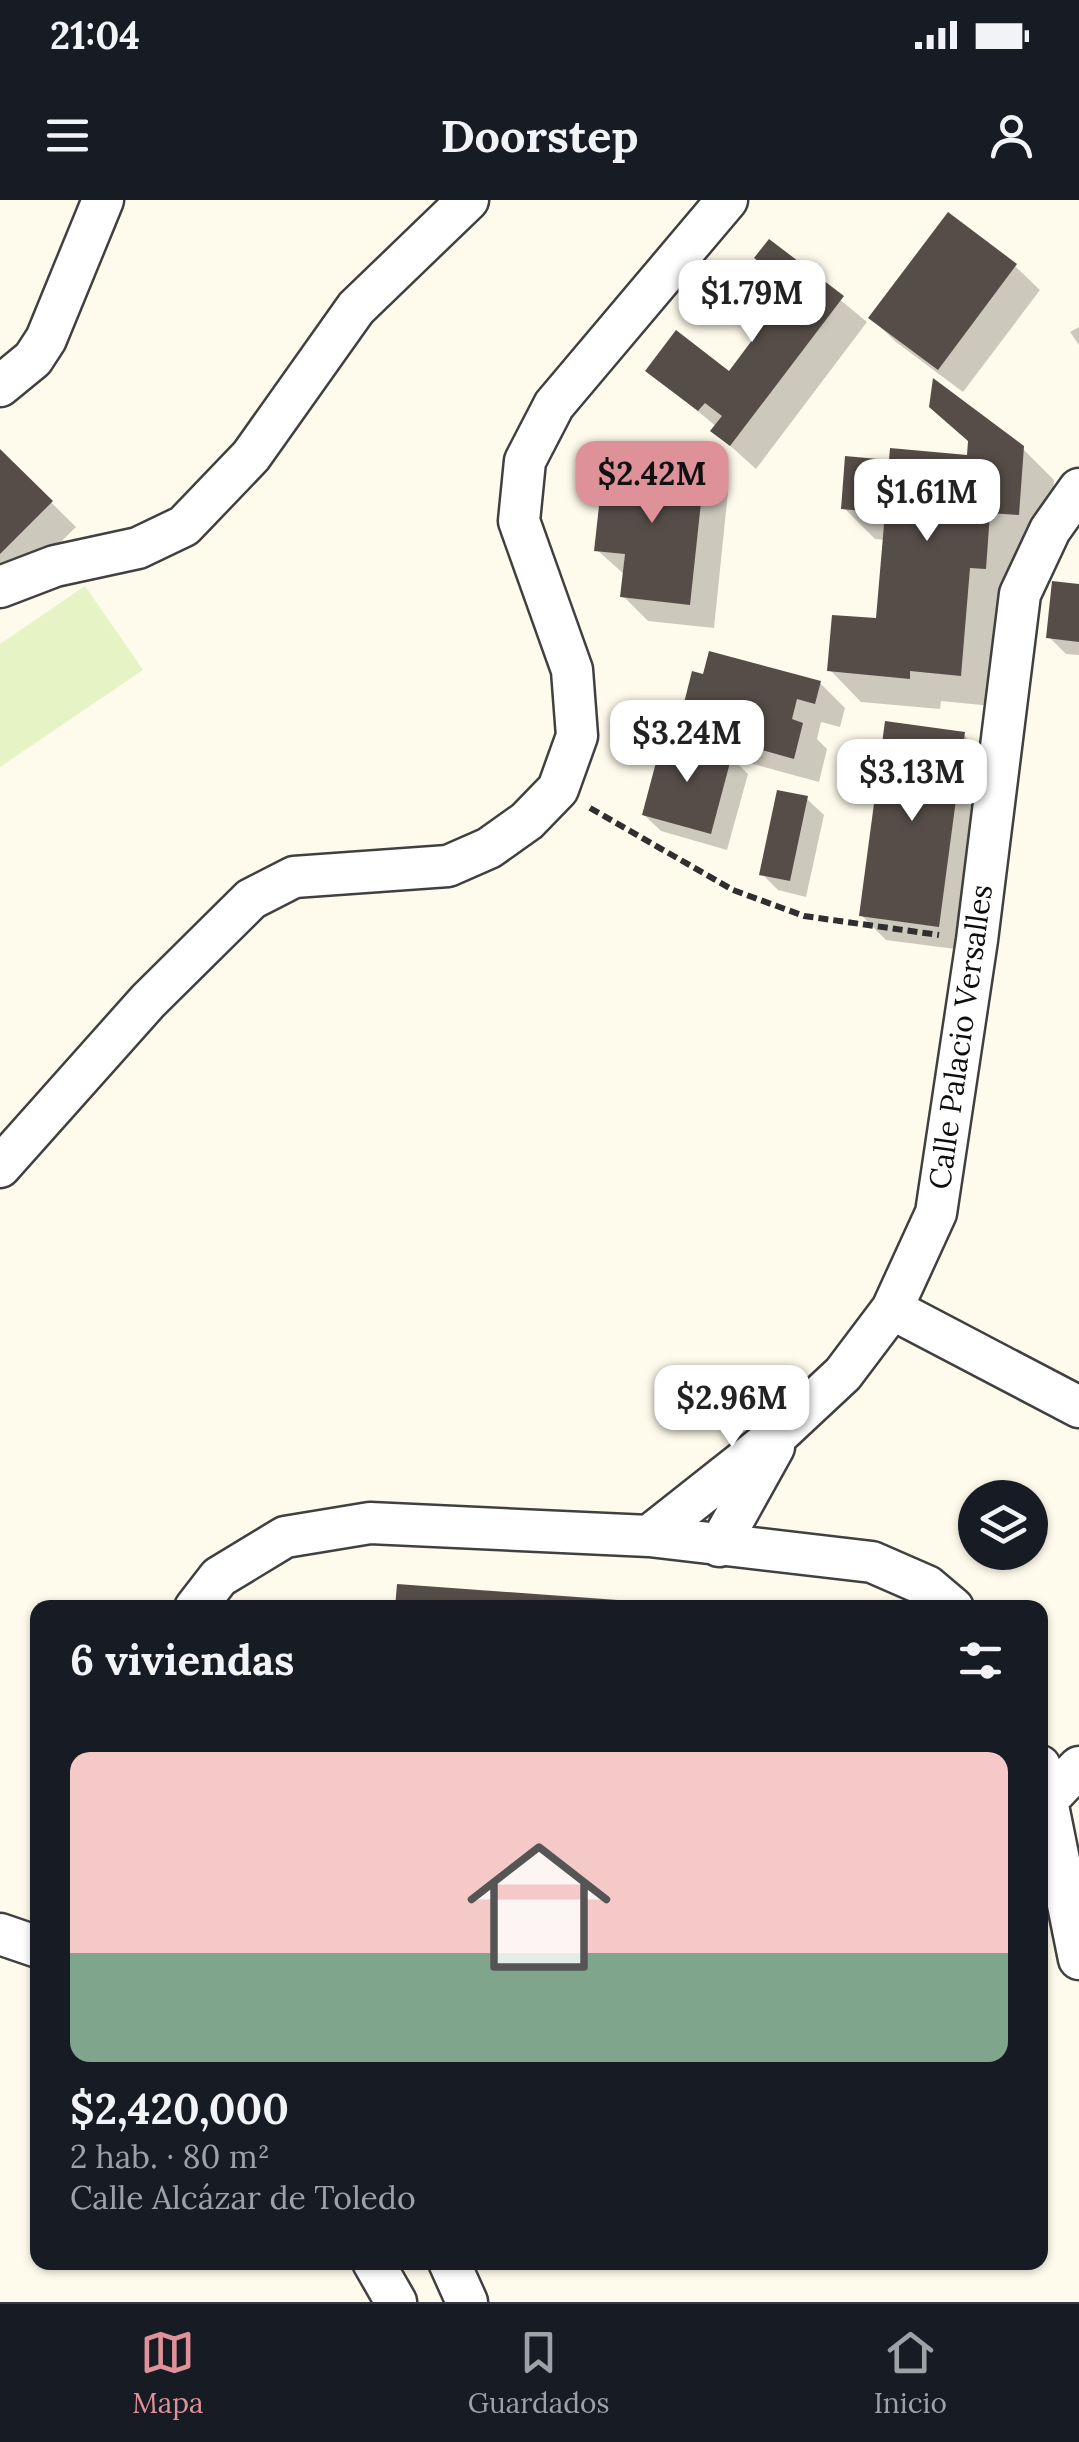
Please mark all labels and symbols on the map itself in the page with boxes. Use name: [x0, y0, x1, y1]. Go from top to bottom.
pin: $1.79M: [671, 260, 833, 345]
pin: $2.42M: [571, 441, 733, 526]
pin: $1.61M: [846, 459, 1008, 544]
pin: $3.24M: [606, 700, 768, 785]
pin: $3.13M: [831, 739, 993, 824]
street label: Calle Palacio Versalles: [920, 882, 1000, 1192]
pin: $2.96M: [651, 1365, 813, 1450]

